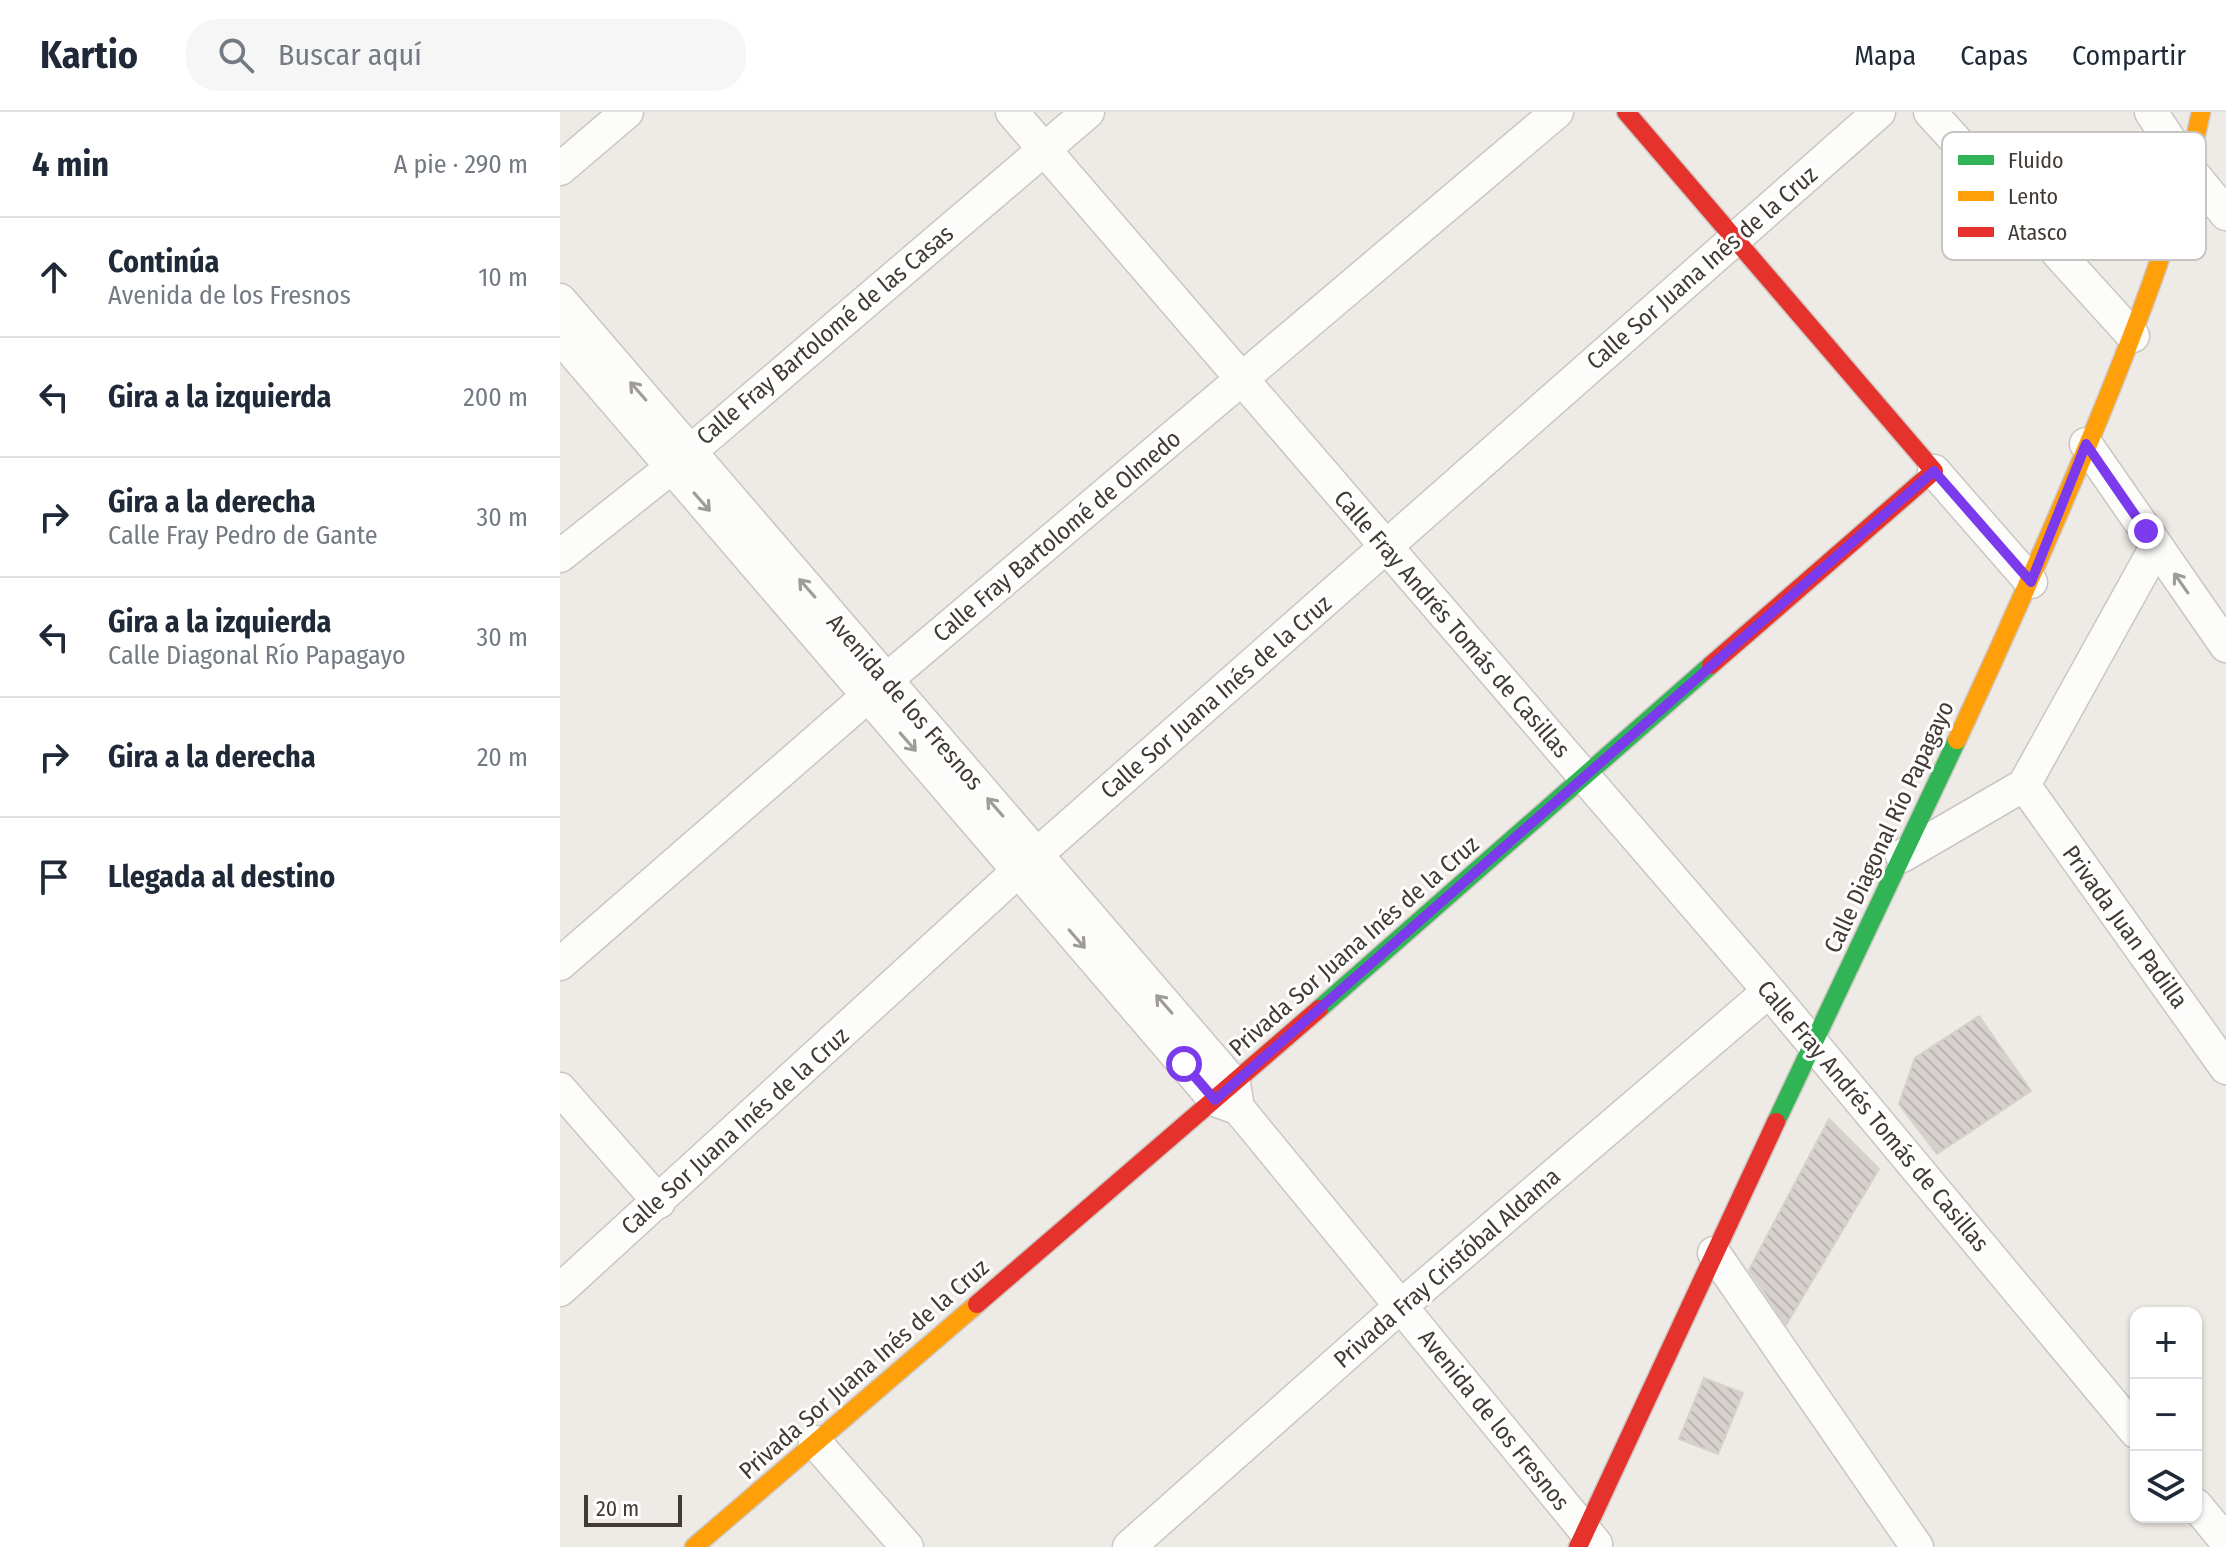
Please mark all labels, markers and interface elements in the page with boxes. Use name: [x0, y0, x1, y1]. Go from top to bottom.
search box: [186, 19, 746, 91]
text: Kartio: [40, 32, 138, 78]
icon: search: [214, 33, 258, 77]
text: Buscar aquí: [278, 37, 422, 73]
text: Mapa: [1854, 39, 1916, 72]
text: Capas: [1960, 39, 2028, 72]
text: Compartir: [2072, 39, 2186, 72]
legend: [1942, 132, 2206, 260]
text: 4 min: [32, 144, 109, 185]
text: Fluido: [2008, 147, 2064, 174]
text: A pie · 290 m: [394, 149, 528, 180]
street label: Calle Sor Juana Inés de la Cruz: [1581, 160, 1823, 376]
text: Lento: [2008, 183, 2058, 210]
street label: Calle Fray Bartolomé de las Casas: [691, 219, 959, 451]
text: Atasco: [2008, 219, 2067, 246]
text: Continúa: [108, 244, 219, 280]
icon: ahead: [32, 255, 76, 299]
text: 10 m: [478, 262, 528, 293]
text: Avenida de los Fresnos: [108, 280, 351, 311]
icon: left: [32, 375, 76, 419]
text: Gira a la izquierda: [108, 379, 331, 415]
one-way arrow: [629, 381, 647, 401]
text: 200 m: [463, 382, 528, 413]
street label: Calle Fray Bartolomé de Olmedo: [928, 424, 1186, 648]
text: Gira a la derecha: [108, 484, 316, 520]
street label: Calle Fray Andrés Tomás de Casillas: [1328, 485, 1576, 763]
one-way arrow: [693, 491, 711, 512]
icon: right: [32, 495, 76, 539]
text: 30 m: [477, 502, 528, 533]
route end: [2128, 513, 2164, 549]
text: Calle Fray Pedro de Gante: [108, 520, 378, 551]
one-way arrow: [2173, 572, 2189, 594]
one-way arrow: [799, 578, 817, 599]
street label: Calle Sor Juana Inés de la Cruz: [1095, 589, 1337, 805]
text: Gira a la izquierda: [108, 604, 331, 640]
street label: Avenida de los Fresnos: [821, 608, 989, 796]
icon: left: [32, 615, 76, 659]
text: 30 m: [477, 622, 528, 653]
text: Calle Diagonal Río Papagayo: [108, 640, 406, 671]
street label: Calle Diagonal Río Papagayo: [1818, 697, 1960, 957]
one-way arrow: [898, 731, 916, 752]
icon: right: [32, 735, 76, 779]
text: Gira a la derecha: [108, 739, 316, 775]
text: 20 m: [477, 742, 528, 773]
one-way arrow: [986, 797, 1004, 817]
street label: Privada Sor Juana Inés de la Cruz: [1224, 830, 1484, 1062]
street label: Privada Juan Padilla: [2057, 840, 2193, 1014]
icon: arrive: [32, 855, 76, 899]
text: Llegada al destino: [108, 859, 335, 895]
one-way arrow: [1068, 928, 1086, 949]
street label: Calle Fray Andrés Tomás de Casillas: [1751, 975, 1995, 1257]
one-way arrow: [1155, 994, 1173, 1015]
street label: Calle Sor Juana Inés de la Cruz: [616, 1022, 854, 1240]
route start: [1166, 1046, 1202, 1082]
street label: Privada Fray Cristóbal Aldama: [1328, 1162, 1566, 1374]
street label: Privada Sor Juana Inés de la Cruz: [734, 1253, 994, 1485]
map controls: [2130, 1307, 2202, 1523]
button: +: [2130, 1307, 2202, 1379]
street label: Avenida de los Fresnos: [1413, 1324, 1575, 1516]
button: −: [2130, 1379, 2202, 1451]
button: layers: [2130, 1451, 2202, 1523]
scale bar: [584, 1491, 682, 1527]
text: 20 m: [596, 1495, 639, 1522]

